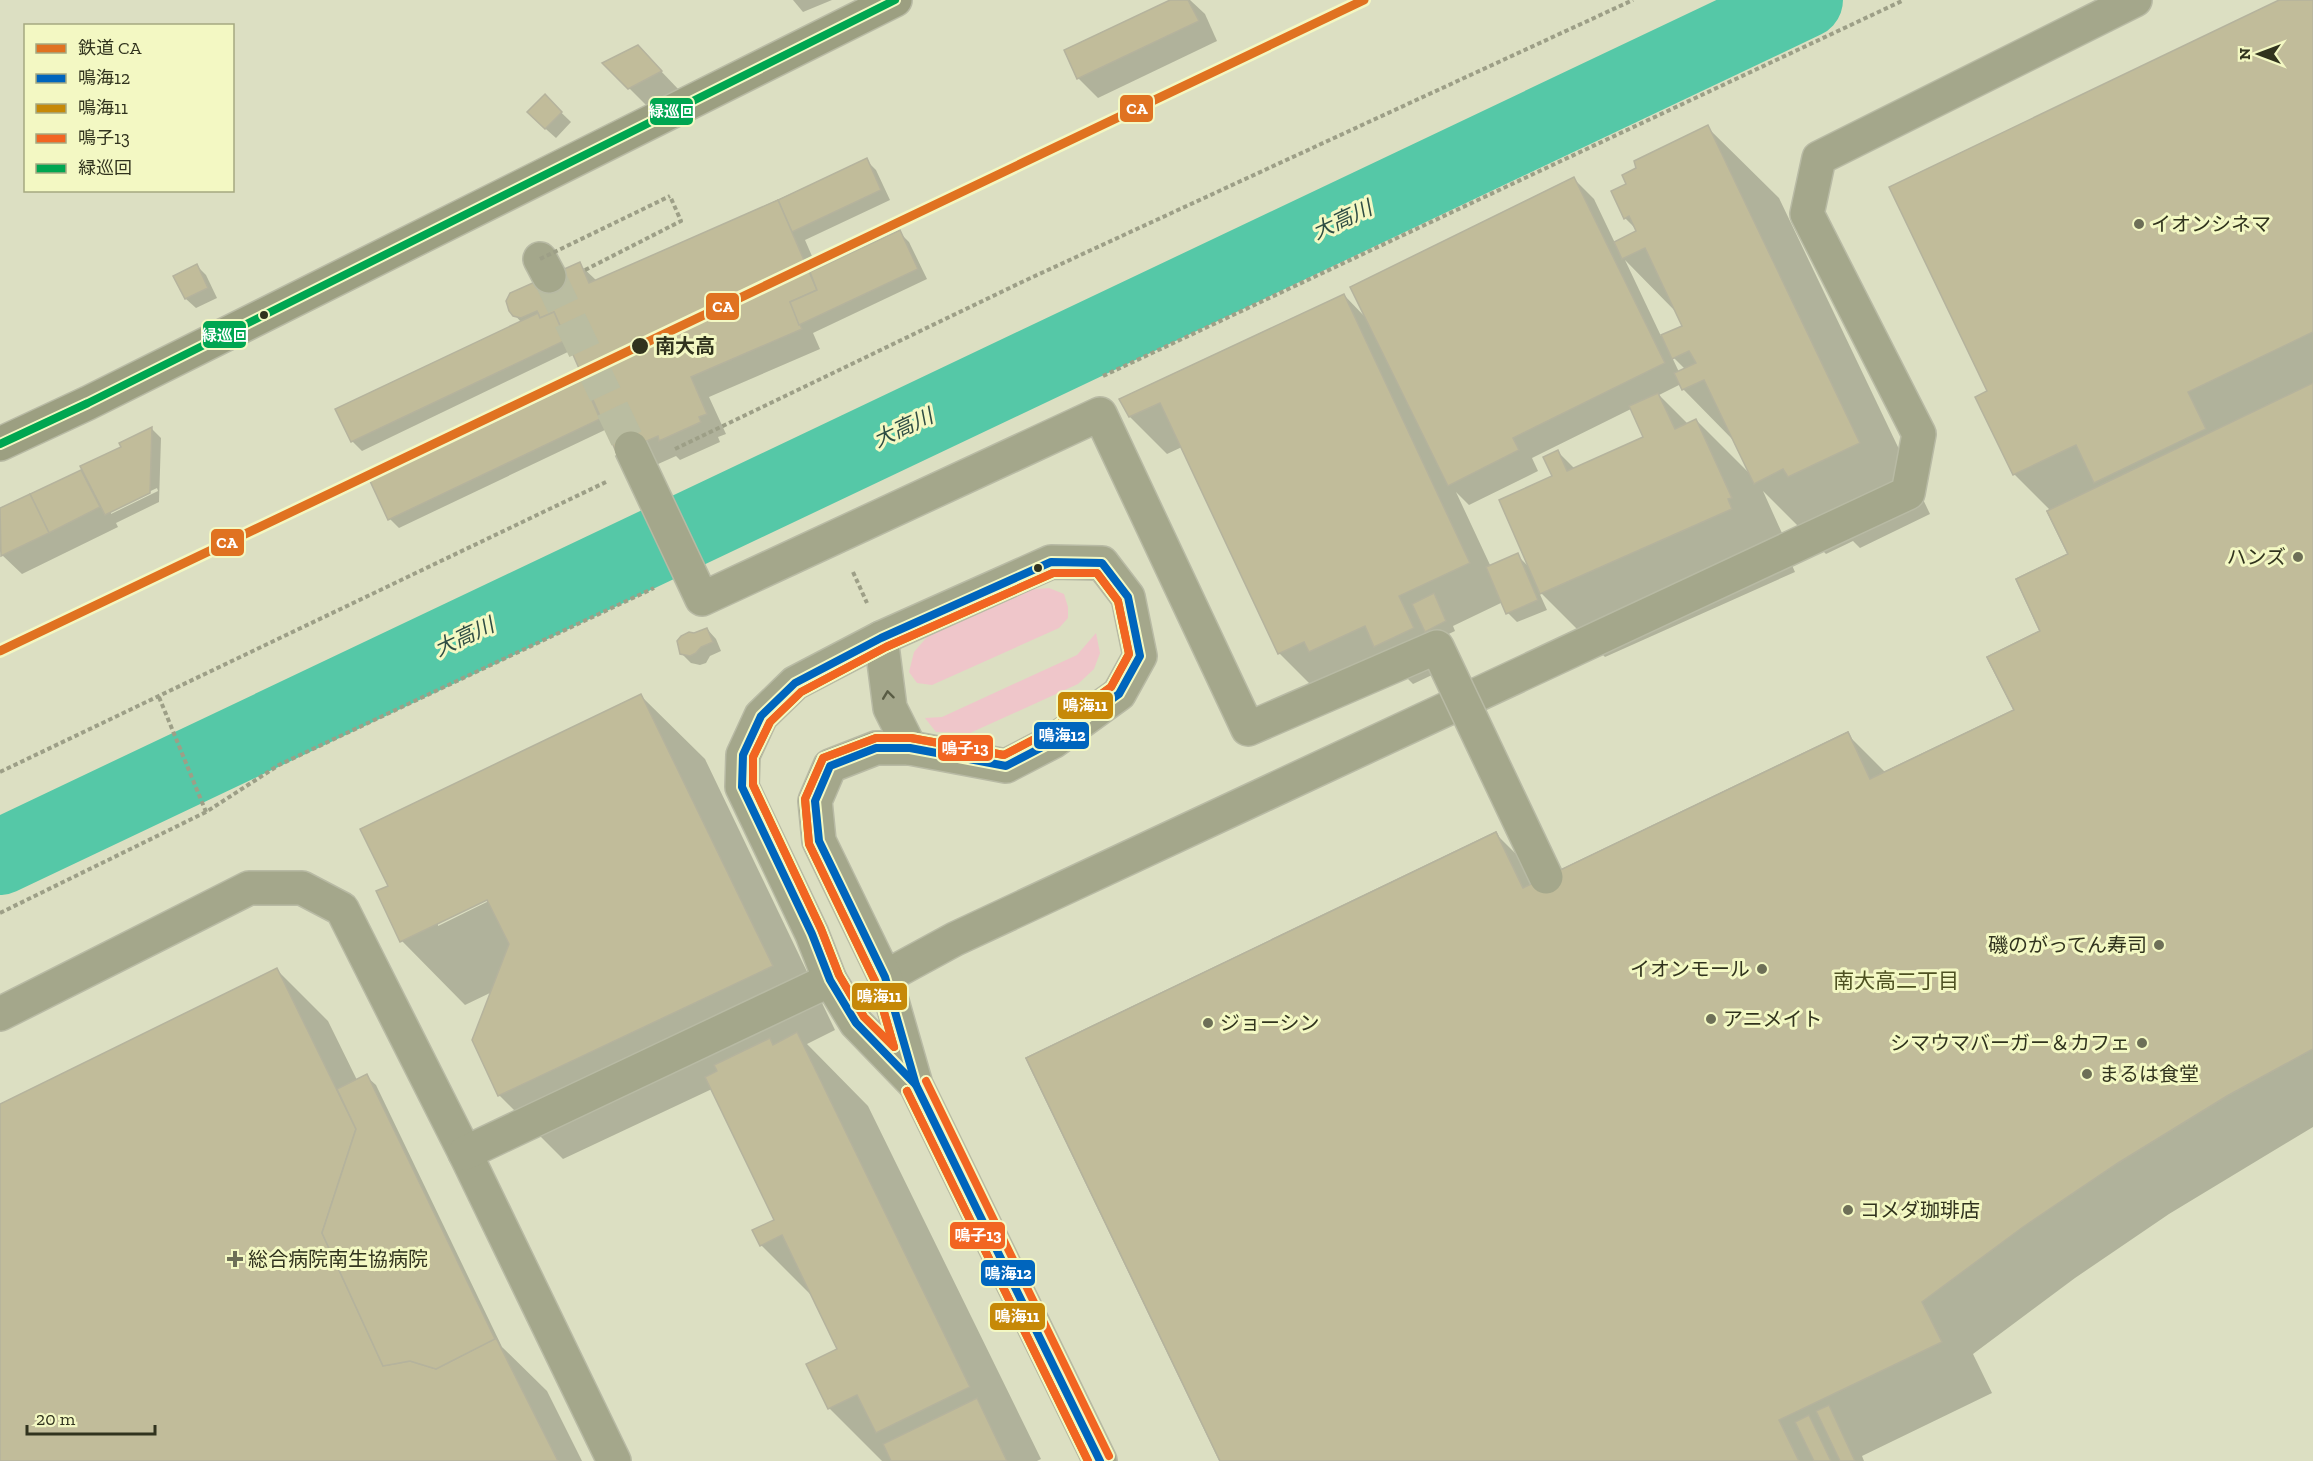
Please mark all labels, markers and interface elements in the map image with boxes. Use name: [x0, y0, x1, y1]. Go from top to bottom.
legend: [24, 24, 234, 192]
north arrow: [2229, 24, 2289, 84]
text: 鉄道 CA: [78, 37, 142, 59]
text: N: [2235, 48, 2254, 60]
text: 鳴海12: [78, 67, 130, 89]
line badge: CA: [1119, 94, 1154, 123]
text: 鳴海11: [78, 97, 128, 119]
line badge: 緑巡回: [649, 97, 694, 126]
text: CA: [1126, 99, 1148, 118]
text: 緑巡回: [648, 102, 696, 121]
text: 鳴子13: [78, 127, 130, 149]
text: 緑巡回: [78, 157, 132, 179]
water label: 大高川: [1308, 194, 1377, 244]
place label: イオンシネマ: [2151, 212, 2271, 236]
marker: イオンシネマ: [2132, 217, 2146, 231]
line badge: CA: [705, 292, 740, 321]
text: CA: [712, 297, 734, 316]
unlabelled marker: [258, 309, 270, 321]
line badge: 緑巡回: [202, 320, 247, 349]
text: 緑巡回: [201, 326, 249, 345]
place label: 南大高: [655, 334, 715, 358]
marker: 南大高: [630, 336, 650, 356]
water label: 大高川: [869, 402, 938, 452]
line badge: CA: [210, 528, 245, 557]
text: CA: [216, 533, 238, 552]
place label: ハンズ: [2226, 545, 2286, 569]
marker: ハンズ: [2291, 550, 2305, 564]
unlabelled marker: [1032, 562, 1044, 574]
water label: 大高川: [430, 611, 499, 661]
one-way arrow: [883, 690, 895, 699]
line badge: 鳴海11: [1057, 691, 1114, 720]
text: 鳴海11: [1063, 696, 1108, 715]
line badge: 鳴海12: [1033, 721, 1090, 750]
text: 鳴海12: [1038, 726, 1086, 745]
line badge: 鳴子13: [937, 734, 994, 762]
text: 鳴子13: [942, 739, 989, 758]
place label: 磯のがってん寿司: [1988, 933, 2147, 957]
marker: 磯のがってん寿司: [2152, 938, 2166, 952]
place label: イオンモール: [1630, 957, 1750, 981]
marker: イオンモール: [1755, 962, 1769, 976]
district label: 南大高二丁目: [1833, 968, 1959, 993]
line badge: 鳴海11: [851, 982, 908, 1011]
text: 鳴海11: [857, 987, 902, 1006]
place label: アニメイト: [1723, 1007, 1823, 1031]
place label: ジョーシン: [1220, 1011, 1320, 1035]
marker: アニメイト: [1704, 1012, 1718, 1026]
marker: ジョーシン: [1201, 1016, 1215, 1030]
place label: シマウマバーガー＆カフェ: [1890, 1031, 2130, 1055]
marker: シマウマバーガー＆カフェ: [2135, 1036, 2149, 1050]
place label: まるは食堂: [2099, 1062, 2199, 1086]
marker: まるは食堂: [2080, 1067, 2094, 1081]
place label: コメダ珈琲店: [1860, 1198, 1980, 1222]
marker: コメダ珈琲店: [1841, 1203, 1855, 1217]
line badge: 鳴子13: [949, 1221, 1006, 1250]
text: 鳴子13: [955, 1226, 1002, 1245]
place label: 総合病院南生協病院: [248, 1247, 428, 1271]
marker: 総合病院南生協病院: [226, 1250, 244, 1268]
line badge: 鳴海12: [980, 1259, 1036, 1287]
text: 鳴海12: [984, 1264, 1032, 1283]
line badge: 鳴海11: [989, 1302, 1046, 1331]
text: 鳴海11: [995, 1307, 1040, 1326]
scale bar: [27, 1398, 154, 1436]
text: 20 m: [36, 1408, 76, 1430]

